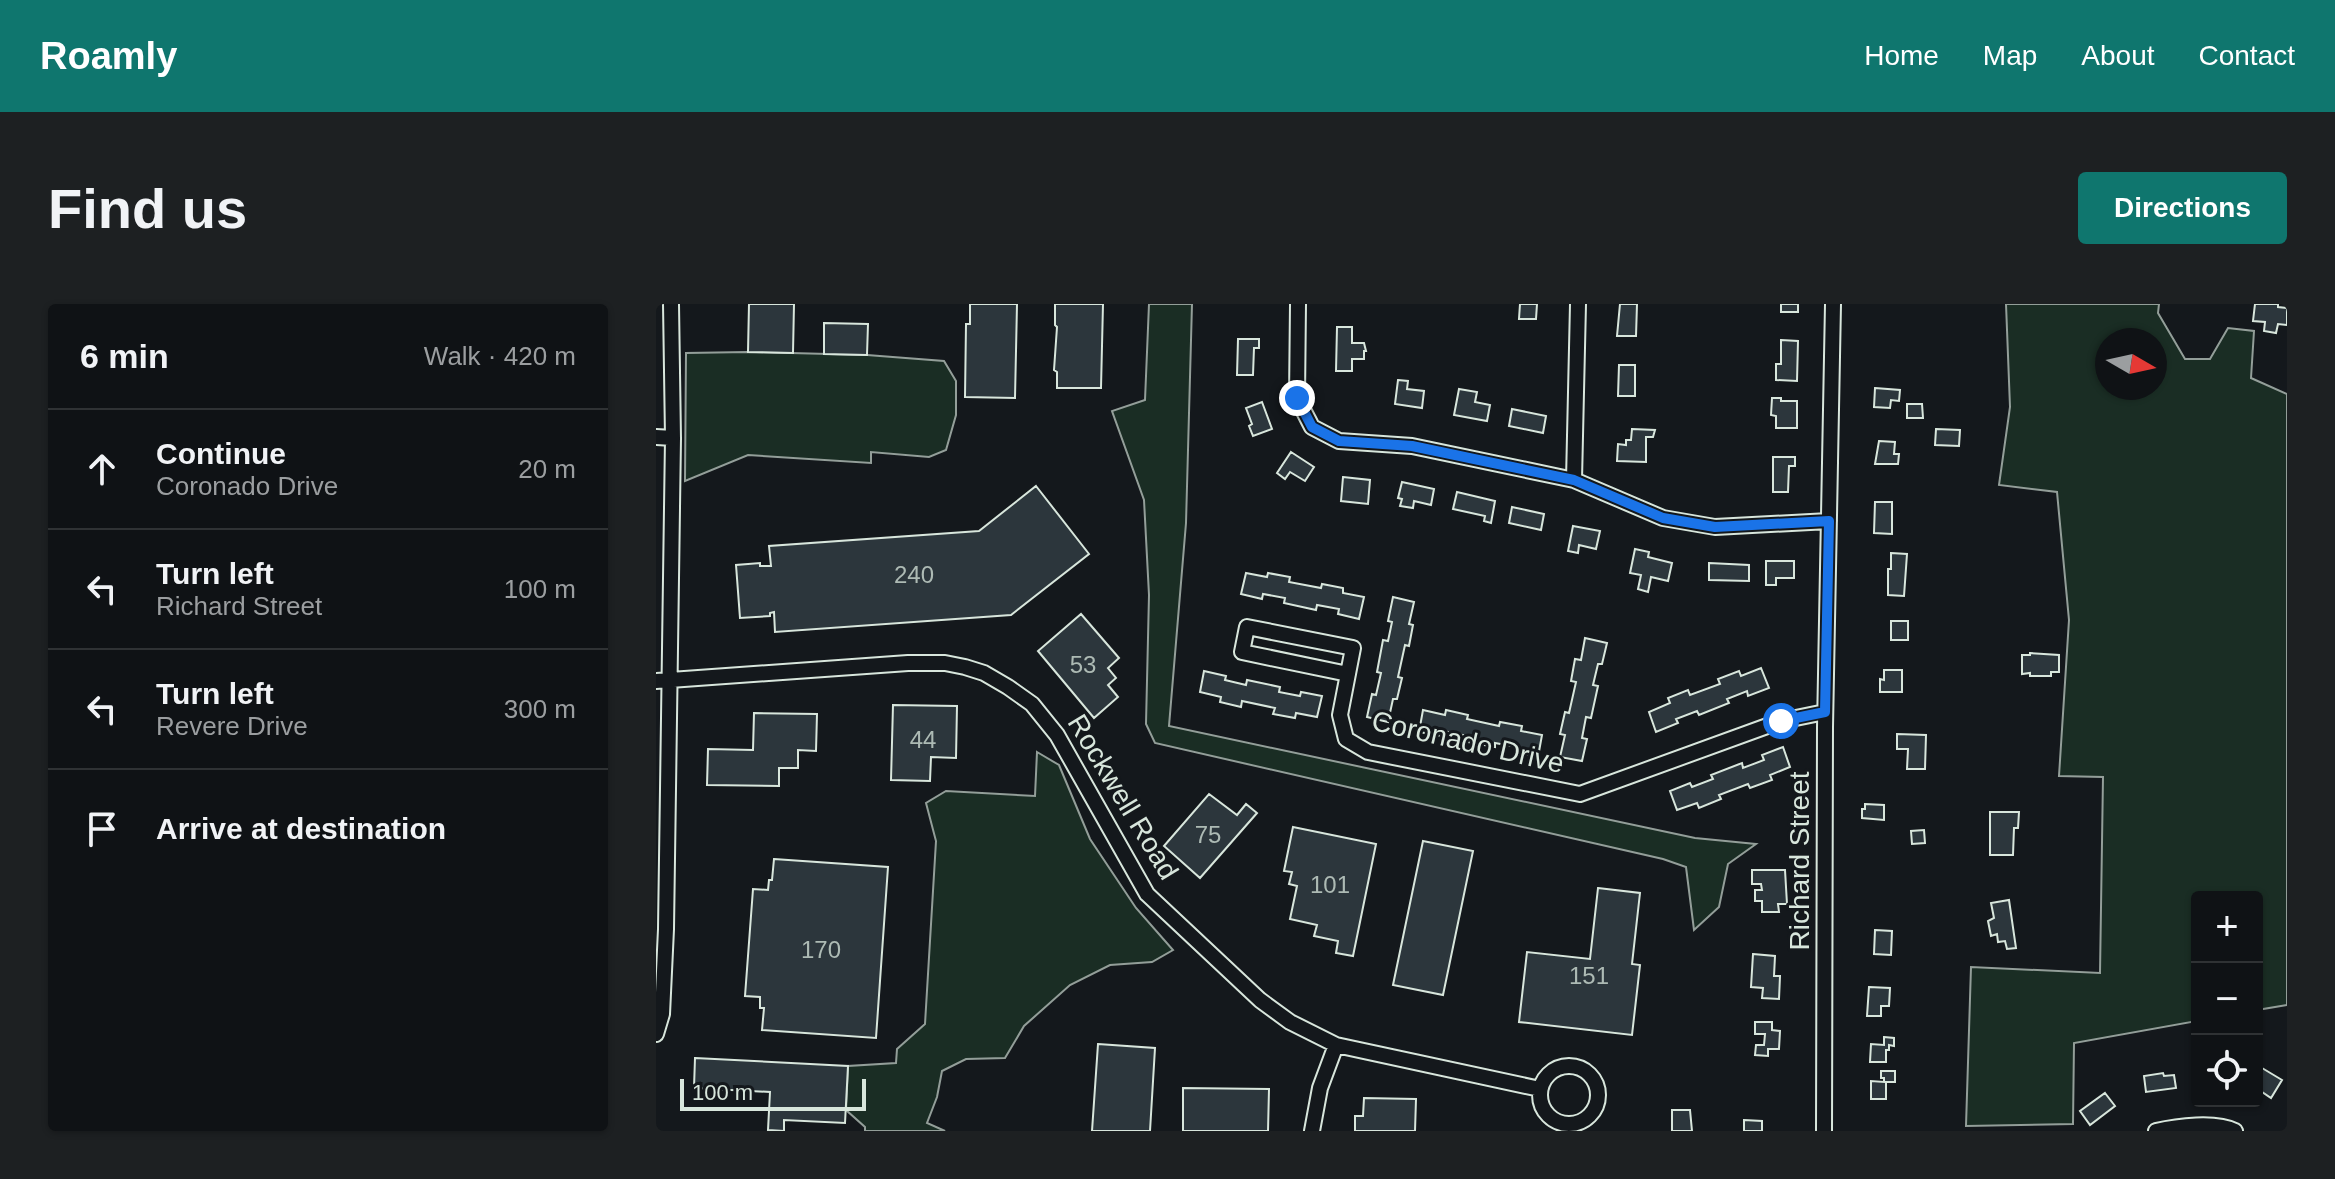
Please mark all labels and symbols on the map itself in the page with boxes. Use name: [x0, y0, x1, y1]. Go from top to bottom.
north arrow: [2095, 328, 2167, 400]
route end: [1279, 380, 1315, 416]
house number: 240: [894, 561, 934, 588]
house number: 53: [1070, 651, 1096, 678]
route start: [1763, 703, 1799, 739]
street label: Coronado Drive: [1369, 705, 1567, 779]
street label: Rockwell Road: [1062, 709, 1184, 885]
house number: 44: [910, 726, 936, 753]
street label: Richard Street: [1784, 771, 1815, 950]
house number: 75: [1195, 821, 1221, 848]
house number: 101: [1310, 871, 1350, 898]
house number: 170: [801, 936, 841, 963]
house number: 151: [1569, 962, 1609, 989]
scale bar: [680, 1075, 866, 1111]

